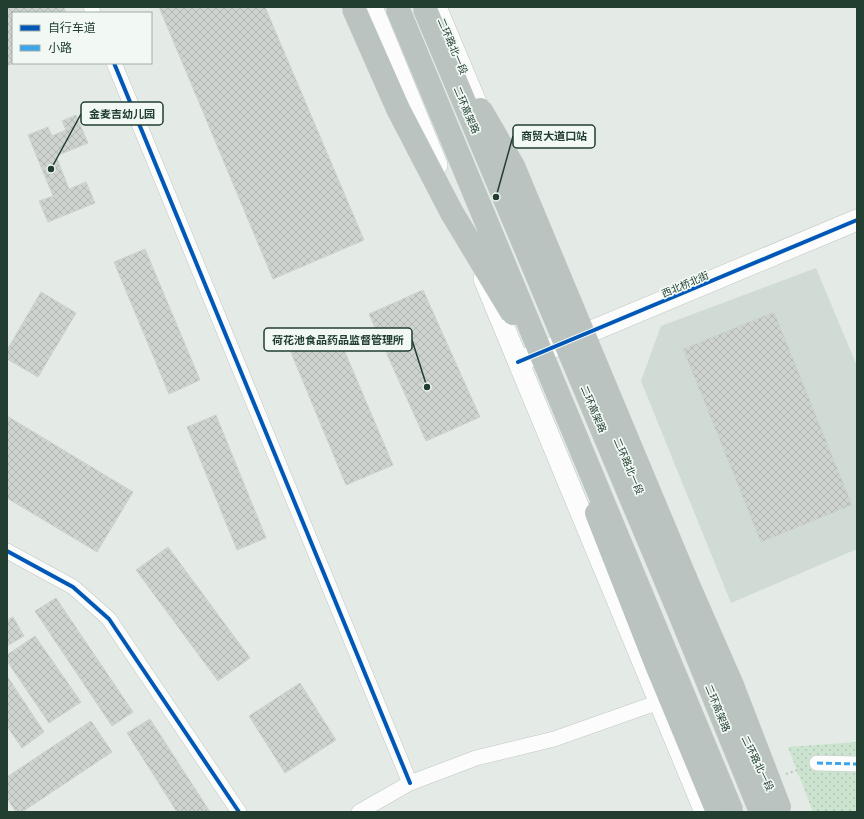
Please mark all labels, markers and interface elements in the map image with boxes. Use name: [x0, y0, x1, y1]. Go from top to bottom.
legend: [12, 12, 152, 64]
street label: 二环路北一段: [436, 16, 470, 76]
text: 自行车道: [48, 20, 96, 34]
text: 小路: [48, 40, 72, 54]
street label: 二环高架路: [452, 85, 482, 135]
callout: 金麦吉幼儿园: [81, 102, 163, 125]
text: 金麦吉幼儿园: [89, 107, 155, 120]
callout: 商贸大道口站: [513, 125, 595, 148]
text: 商贸大道口站: [521, 129, 587, 142]
street label: 西北桥北街: [660, 269, 710, 299]
callout: 荷花池食品药品监督管理所: [264, 328, 412, 351]
text: 荷花池食品药品监督管理所: [272, 333, 404, 346]
street label: 二环高架路: [579, 384, 609, 434]
street label: 二环路北一段: [612, 436, 646, 496]
street label: 二环高架路: [703, 683, 733, 733]
street label: 二环路北一段: [739, 733, 777, 793]

